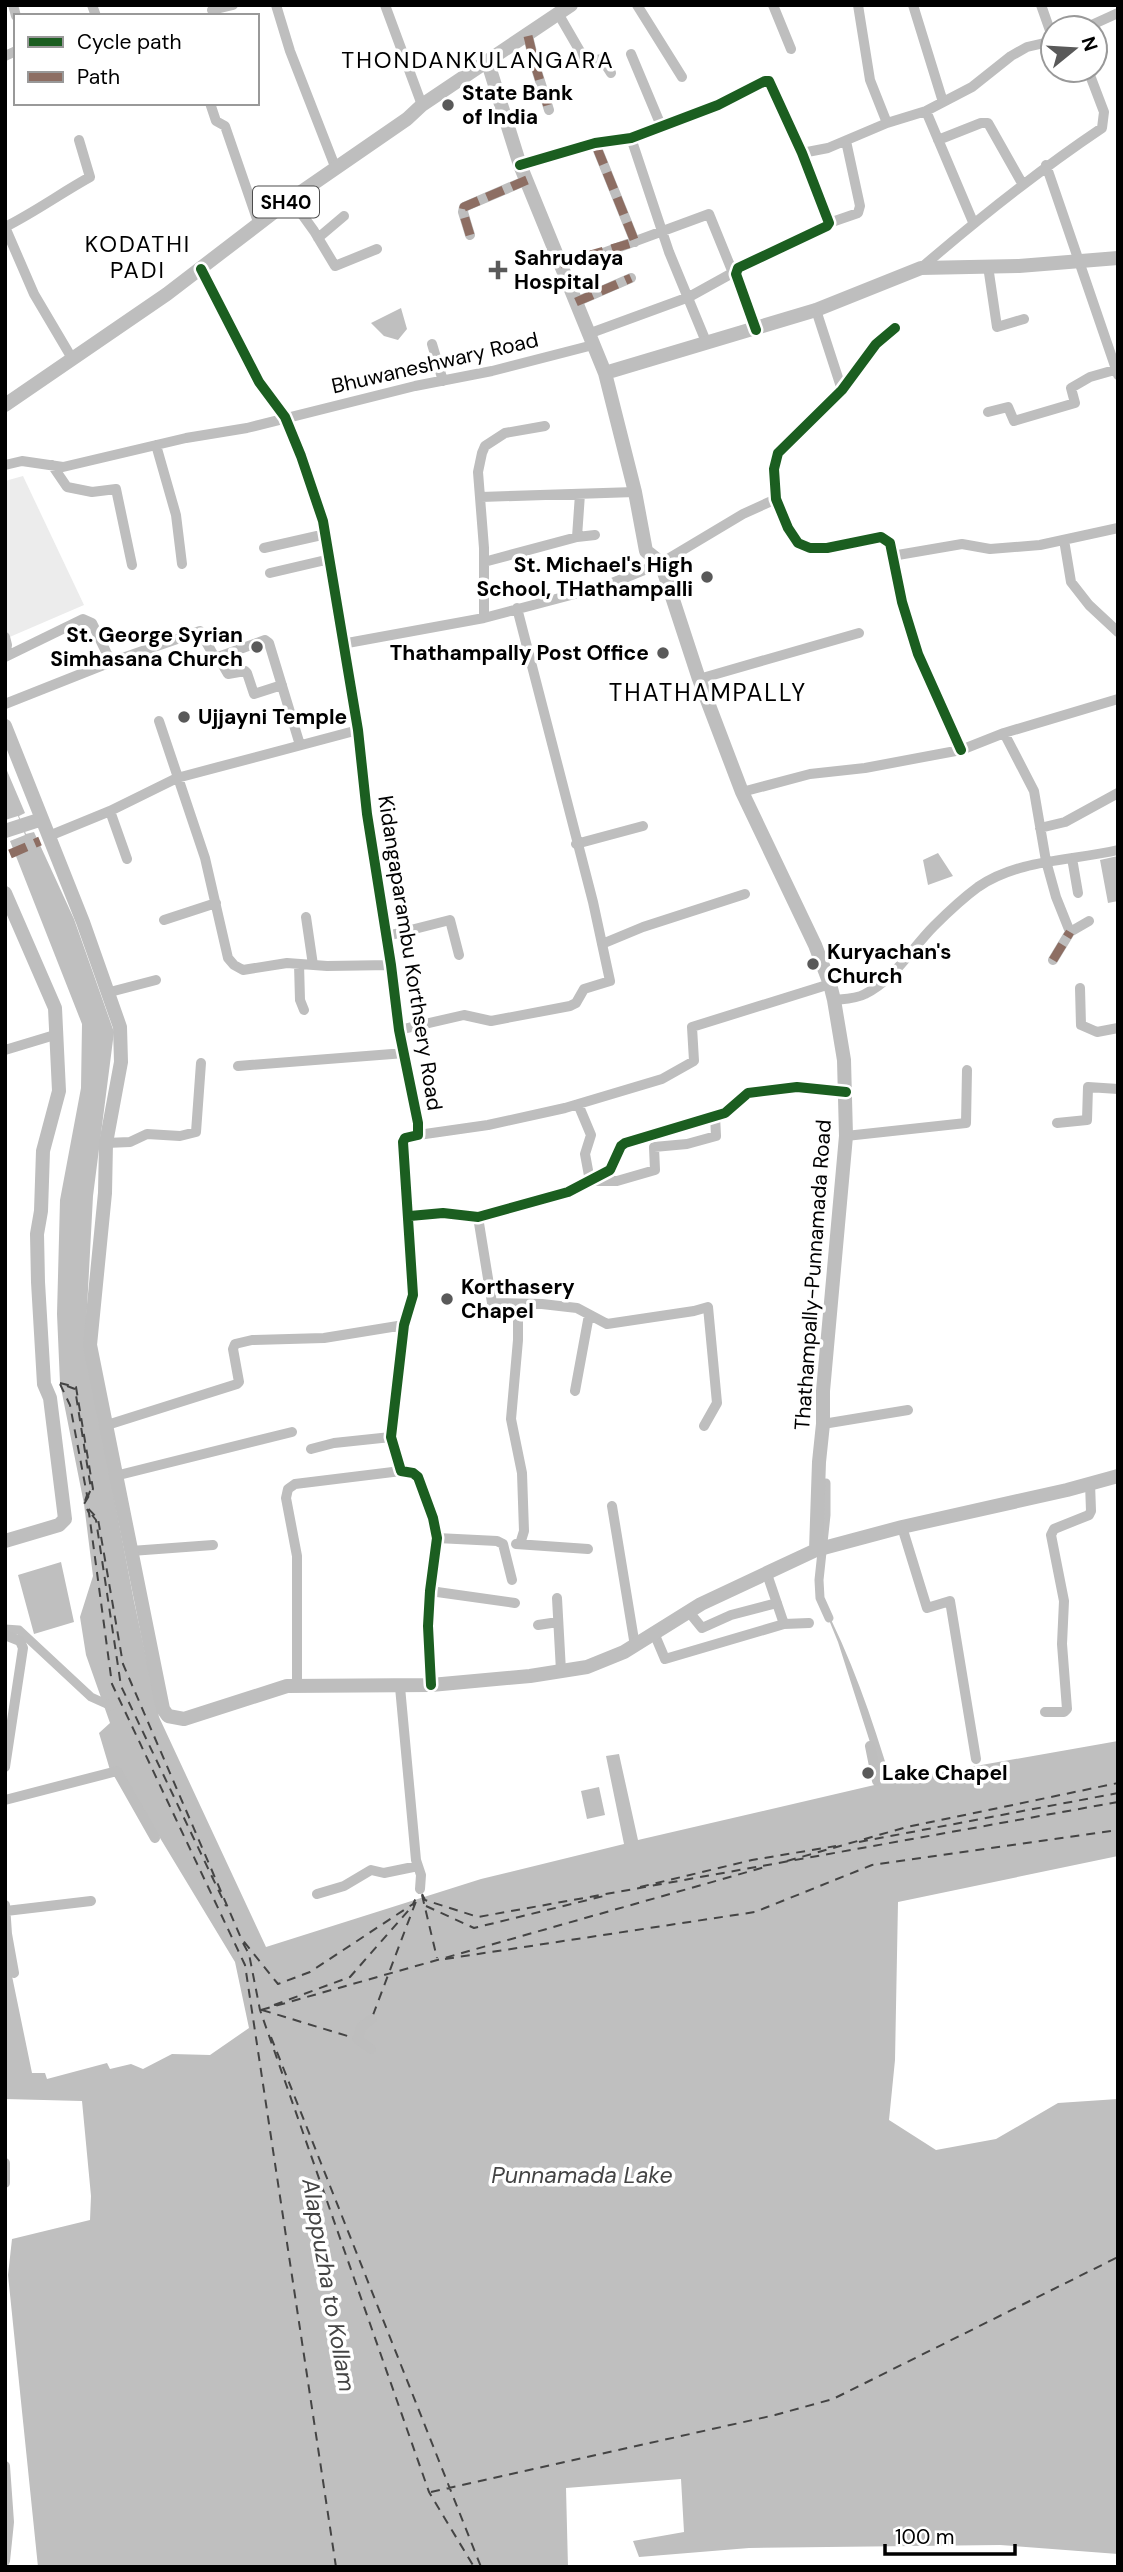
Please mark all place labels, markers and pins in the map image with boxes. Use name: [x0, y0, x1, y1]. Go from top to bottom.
place label: State Bank of India: [462, 79, 573, 131]
marker: State Bank of India: [440, 97, 456, 113]
place label: Sahrudaya Hospital: [514, 244, 623, 296]
marker: Sahrudaya Hospital: [488, 260, 508, 280]
place label: St. Michael's High School, THathampalli: [476, 551, 693, 603]
marker: St. Michael's High School, THathampalli: [699, 569, 715, 585]
place label: St. George Syrian Simhasana Church: [50, 621, 243, 673]
marker: St. George Syrian Simhasana Church: [249, 639, 265, 655]
place label: Thathampally Post Office: [390, 639, 649, 667]
marker: Thathampally Post Office: [655, 645, 671, 661]
place label: Ujjayni Temple: [198, 703, 347, 731]
marker: Ujjayni Temple: [176, 709, 192, 725]
place label: Kuryachan's Church: [827, 938, 951, 990]
marker: Kuryachan's Church: [805, 956, 821, 972]
place label: Korthasery Chapel: [461, 1273, 575, 1325]
marker: Korthasery Chapel: [439, 1291, 455, 1307]
place label: Lake Chapel: [882, 1759, 1008, 1787]
marker: Lake Chapel: [860, 1765, 876, 1781]

